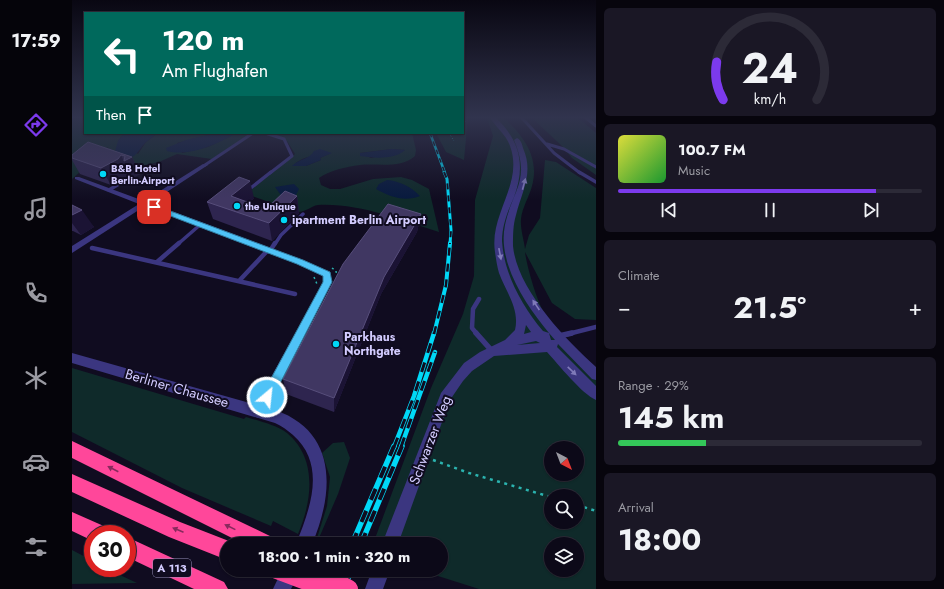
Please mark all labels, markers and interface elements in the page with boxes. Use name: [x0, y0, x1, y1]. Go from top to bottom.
text: 120 m: [162, 20, 245, 61]
text: 17:59: [11, 28, 61, 54]
icon: left: [96, 28, 148, 80]
text: 24: [742, 38, 798, 99]
text: Am Flughafen: [162, 58, 268, 84]
text: km/h: [754, 89, 786, 109]
text: Then: [96, 104, 126, 126]
icon: arrive: [134, 104, 156, 126]
icon: directions: [22, 111, 50, 139]
text: 100.7 FM: [678, 139, 746, 161]
place label: B&B Hotel Berlin-Airport: [111, 161, 175, 188]
text: Music: [678, 161, 710, 180]
marker: B&B Hotel Berlin-Airport: [98, 169, 108, 179]
one-way arrow: [521, 178, 527, 191]
pin: [137, 190, 171, 224]
icon: music: [22, 195, 50, 223]
icon: arrive: [143, 196, 165, 218]
place label: the Unique: [245, 199, 296, 214]
icon: previous: [658, 199, 680, 221]
icon: pause: [759, 199, 781, 221]
icon: next: [860, 199, 882, 221]
marker: the Unique: [232, 201, 242, 211]
place label: ipartment Berlin Airport: [292, 211, 426, 229]
marker: ipartment Berlin Airport: [279, 215, 289, 225]
one-way arrow: [497, 248, 503, 260]
text: Climate: [618, 266, 659, 285]
icon: phone: [22, 279, 50, 307]
text: 21.5°: [733, 286, 806, 329]
text: −: [618, 291, 631, 323]
text: +: [908, 291, 922, 323]
one-way arrow: [532, 300, 540, 311]
place label: Parkhaus Northgate: [344, 328, 401, 360]
marker: Parkhaus Northgate: [331, 339, 341, 349]
icon: climate: [22, 364, 50, 392]
street label: Berliner Chaussee: [123, 364, 231, 412]
one-way arrow: [567, 366, 577, 376]
position arrow: [246, 376, 288, 418]
text: Range · 29%: [618, 376, 689, 395]
street label: Schwarzer Weg: [404, 393, 456, 487]
text: 145 km: [618, 396, 724, 439]
north arrow: [544, 441, 584, 481]
map controls: [544, 441, 584, 577]
icon: car: [22, 448, 50, 476]
one-way arrow: [107, 466, 119, 473]
button: search: [544, 489, 584, 529]
text: Arrival: [618, 498, 654, 517]
text: 18:00: [618, 518, 701, 561]
one-way arrow: [224, 524, 235, 530]
speed limit sign: 30: [84, 525, 136, 577]
one-way arrow: [171, 527, 183, 533]
icon: filters: [22, 533, 50, 561]
button: layers: [544, 537, 584, 577]
text: 18:00 · 1 min · 320 m: [258, 546, 410, 568]
road number: A 113: [153, 559, 191, 577]

